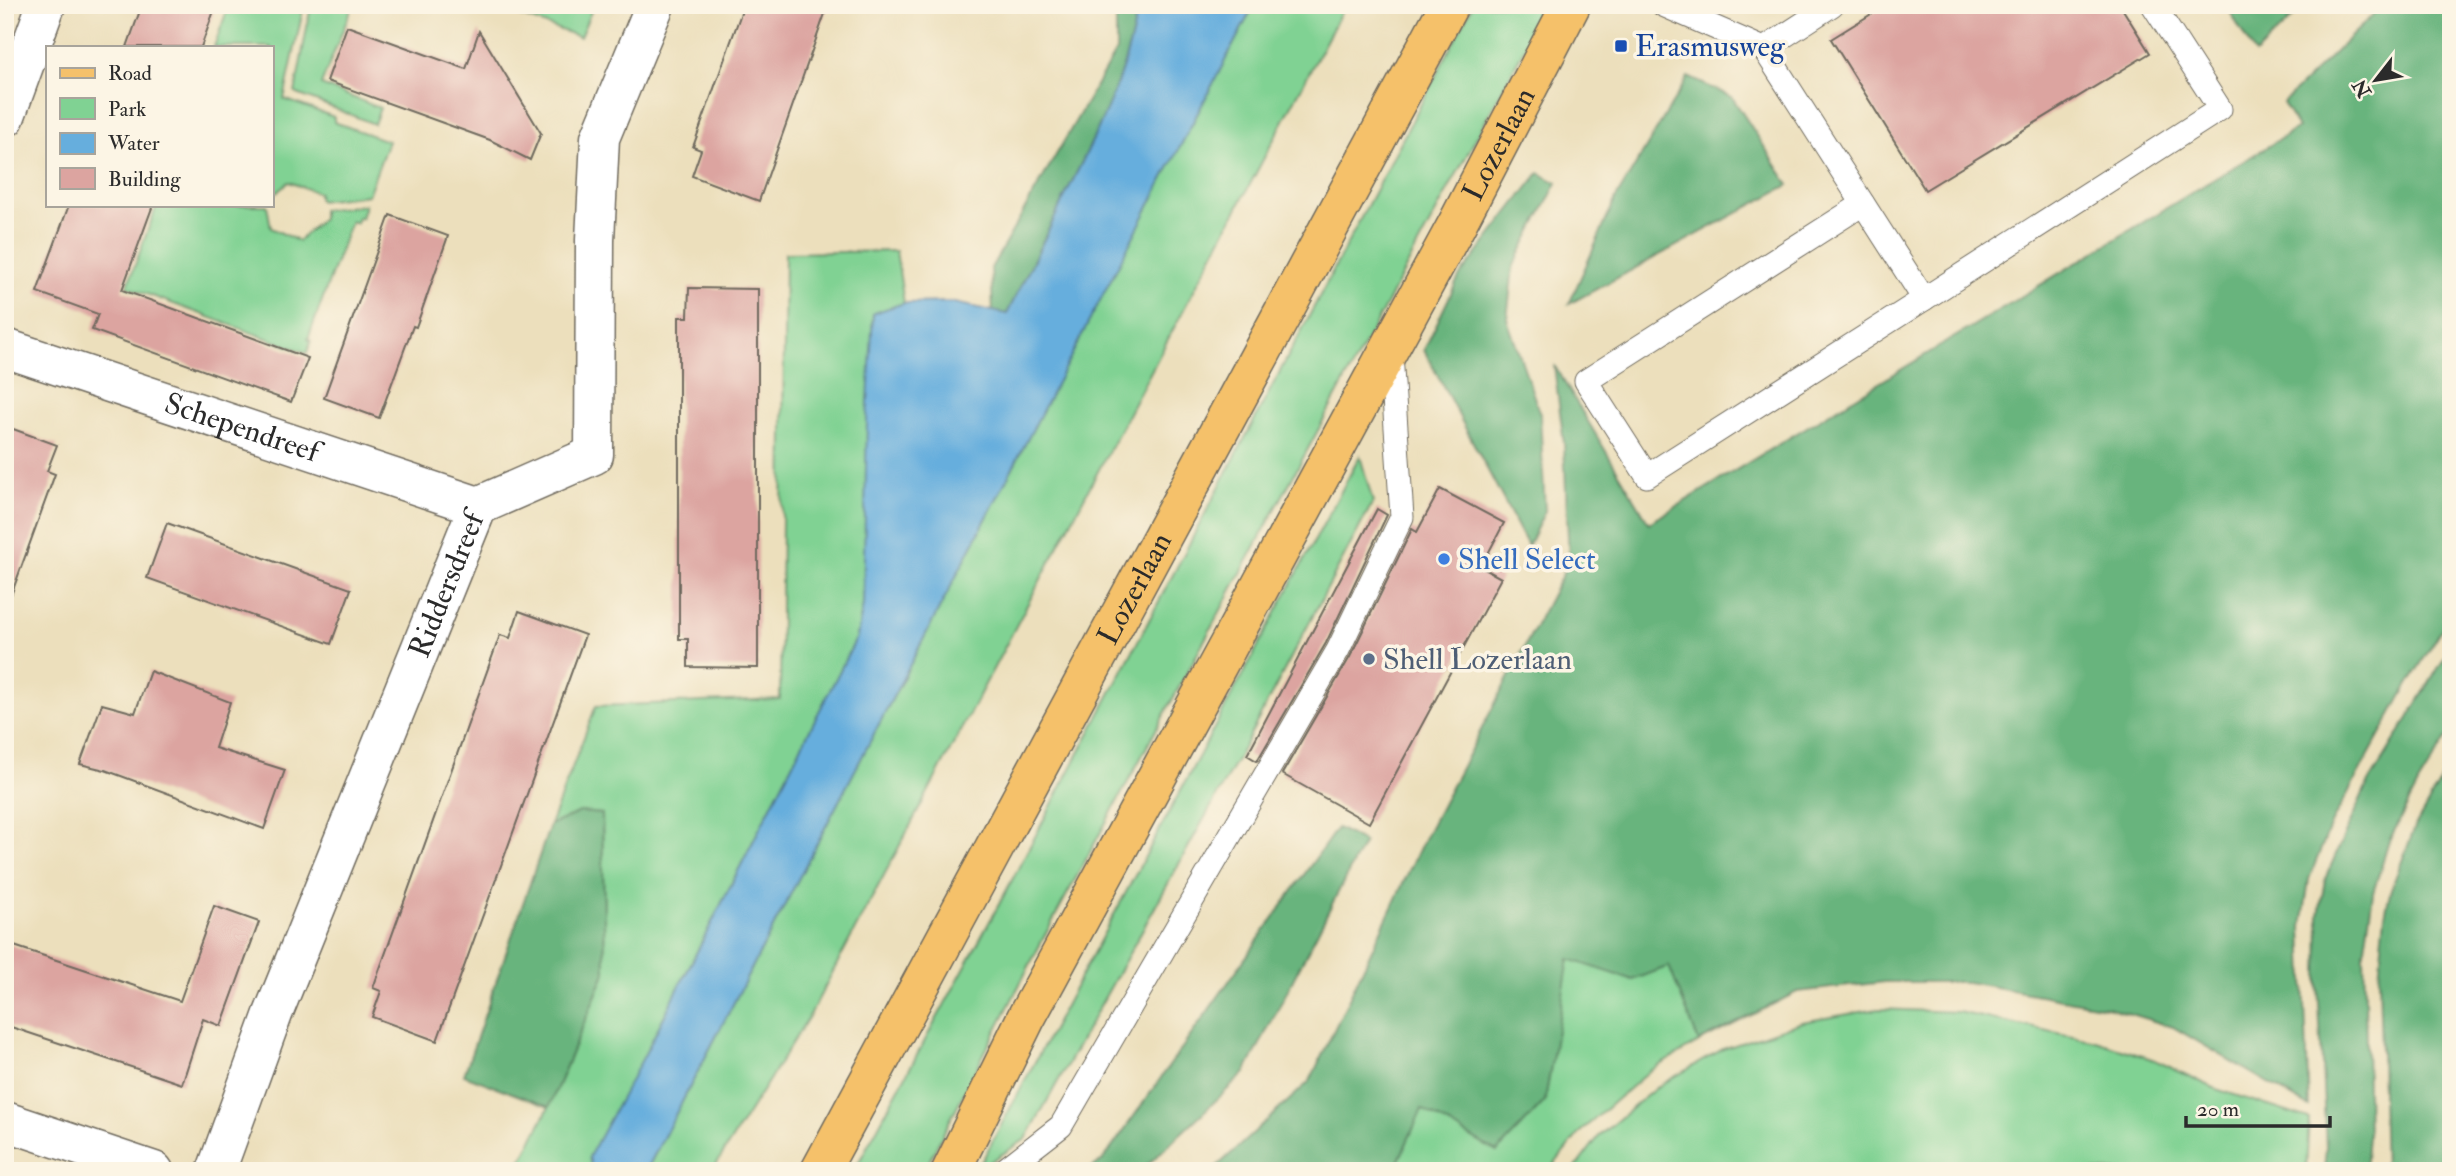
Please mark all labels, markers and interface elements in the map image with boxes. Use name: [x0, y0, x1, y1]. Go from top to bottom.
place label: Erasmusweg: [1635, 28, 1786, 65]
marker: Erasmusweg: [1613, 38, 1629, 54]
legend: [46, 46, 273, 206]
north arrow: [2340, 46, 2410, 116]
text: Road: [108, 60, 153, 87]
text: N: [2347, 74, 2377, 103]
street label: Lozerlaan: [1454, 81, 1544, 207]
text: Park: [108, 96, 146, 123]
text: Water: [107, 130, 160, 157]
text: Building: [108, 166, 181, 193]
street label: Schependreef: [160, 385, 328, 472]
street label: Riddersdreef: [401, 503, 494, 663]
street label: Lozerlaan: [1089, 526, 1180, 651]
place label: Shell Select: [1458, 541, 1596, 578]
marker: Shell Select: [1436, 551, 1452, 567]
place label: Shell Lozerlaan: [1383, 641, 1572, 678]
marker: Shell Lozerlaan: [1361, 651, 1377, 667]
scale bar: [2186, 1085, 2330, 1129]
text: 20 m: [2197, 1096, 2239, 1123]

